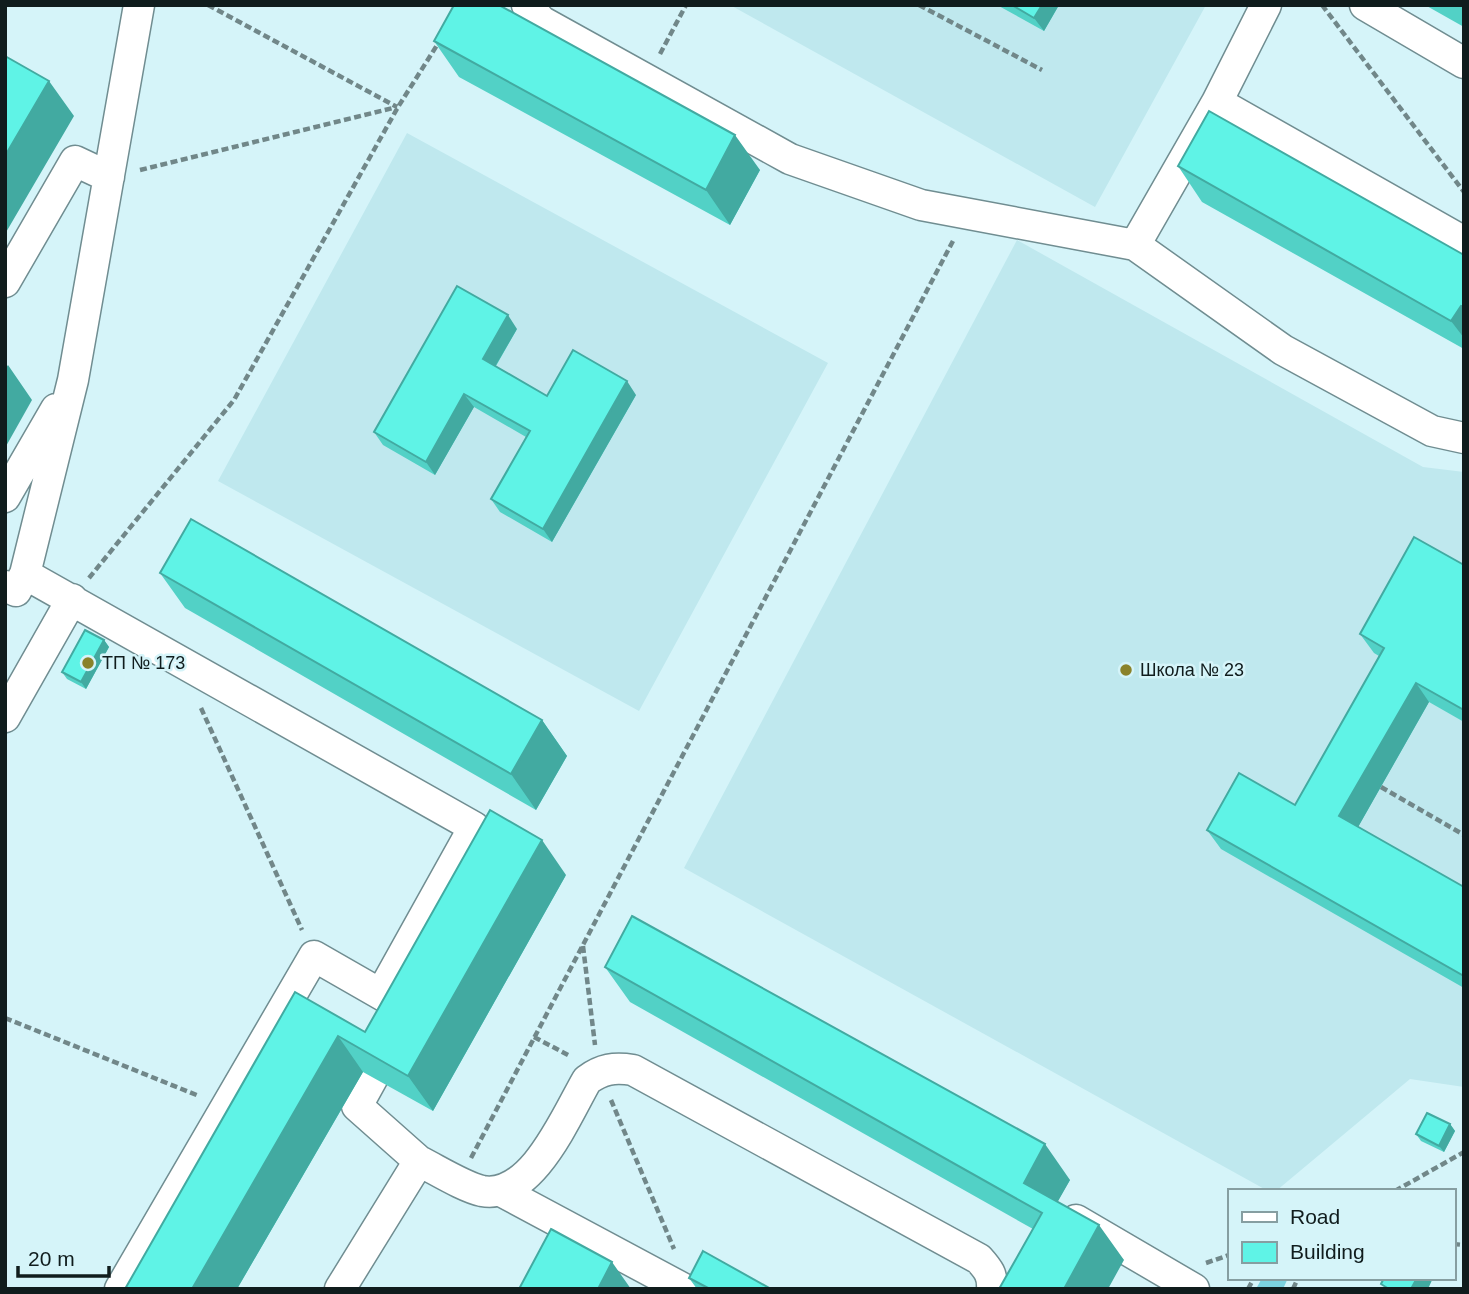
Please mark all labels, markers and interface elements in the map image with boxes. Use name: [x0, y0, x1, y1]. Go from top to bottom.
place label: ТП № 173: [102, 653, 185, 673]
marker: ТП № 173: [80, 655, 96, 671]
place label: Школа № 23: [1140, 660, 1244, 680]
marker: Школа № 23: [1118, 662, 1134, 678]
legend: [1228, 1189, 1455, 1280]
text: Road: [1290, 1205, 1340, 1228]
scale bar: [18, 1234, 108, 1278]
text: Building: [1290, 1240, 1365, 1263]
text: 20 m: [28, 1247, 75, 1270]

